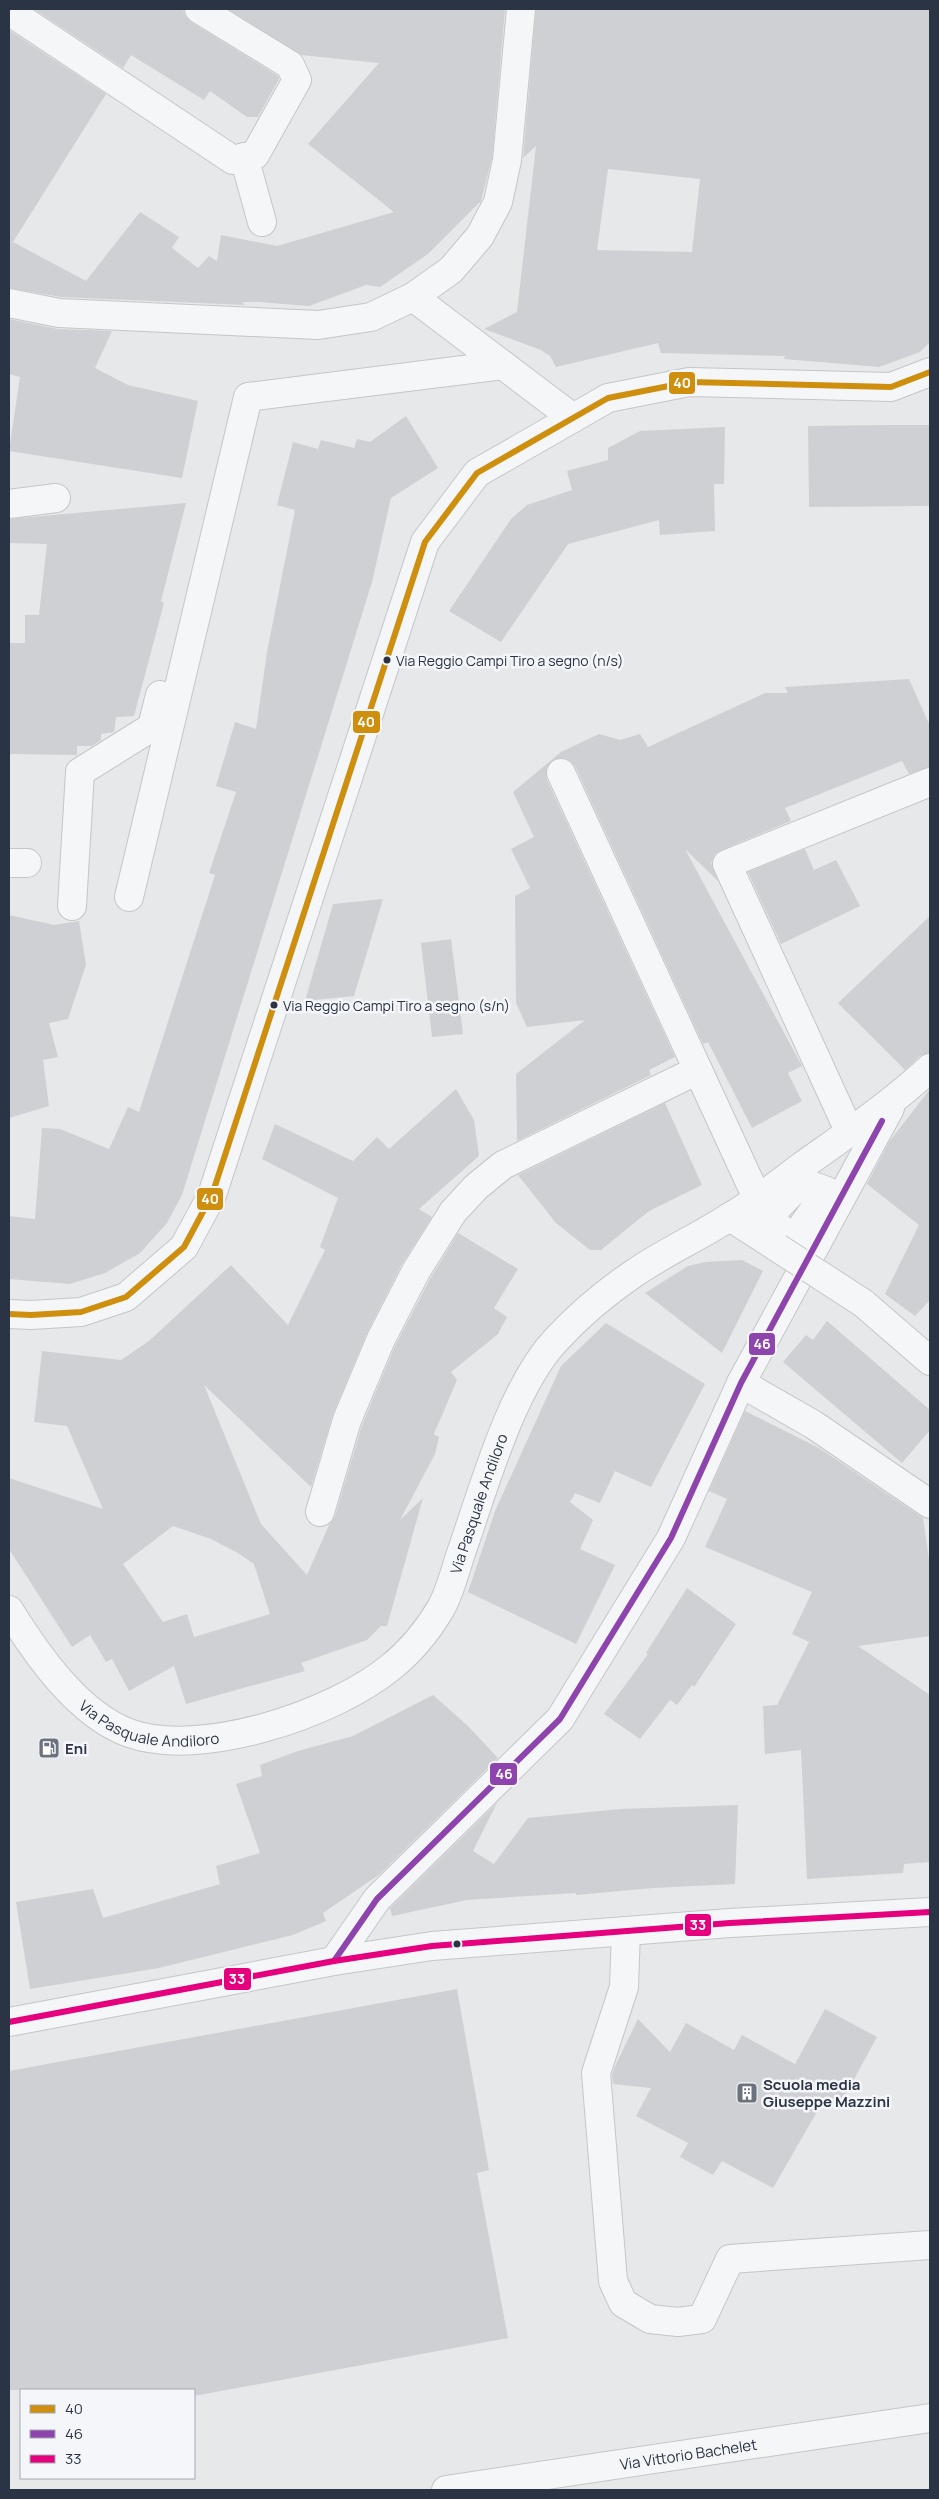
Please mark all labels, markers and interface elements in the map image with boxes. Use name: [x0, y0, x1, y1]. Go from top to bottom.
line badge: 40: [668, 371, 696, 395]
text: 40: [673, 373, 691, 392]
place label: Via Reggio Campi Tiro a segno (n/s): [396, 651, 624, 670]
marker: Via Reggio Campi Tiro a segno (n/s): [382, 655, 392, 665]
line badge: 40: [352, 710, 381, 734]
text: 40: [357, 712, 375, 731]
place label: Via Reggio Campi Tiro a segno (s/n): [283, 996, 510, 1015]
marker: Via Reggio Campi Tiro a segno (s/n): [269, 1000, 279, 1010]
line badge: 40: [196, 1187, 224, 1211]
text: 40: [201, 1189, 219, 1208]
line badge: 46: [748, 1332, 776, 1356]
text: 46: [753, 1334, 771, 1353]
street label: Via Pasquale Andiloro: [445, 1430, 512, 1576]
street label: Via Pasquale Andiloro: [75, 1695, 221, 1751]
fuel station icon: Eni: [37, 1736, 61, 1760]
place label: Eni: [65, 1738, 87, 1759]
line badge: 46: [489, 1762, 518, 1786]
text: 46: [495, 1764, 513, 1783]
line badge: 33: [684, 1913, 712, 1937]
text: 33: [690, 1915, 706, 1934]
unlabelled marker: [452, 1939, 462, 1949]
line badge: 33: [223, 1967, 252, 1991]
text: 33: [229, 1969, 245, 1988]
place label: Scuola media Giuseppe Mazzini: [763, 2074, 890, 2112]
building icon: Scuola media Giuseppe Mazzini: [735, 2081, 759, 2105]
legend: [20, 2389, 195, 2479]
text: 40: [65, 2398, 83, 2419]
text: 46: [65, 2423, 83, 2444]
street label: Via Vittorio Bachelet: [618, 2433, 758, 2475]
text: 33: [65, 2448, 82, 2469]

